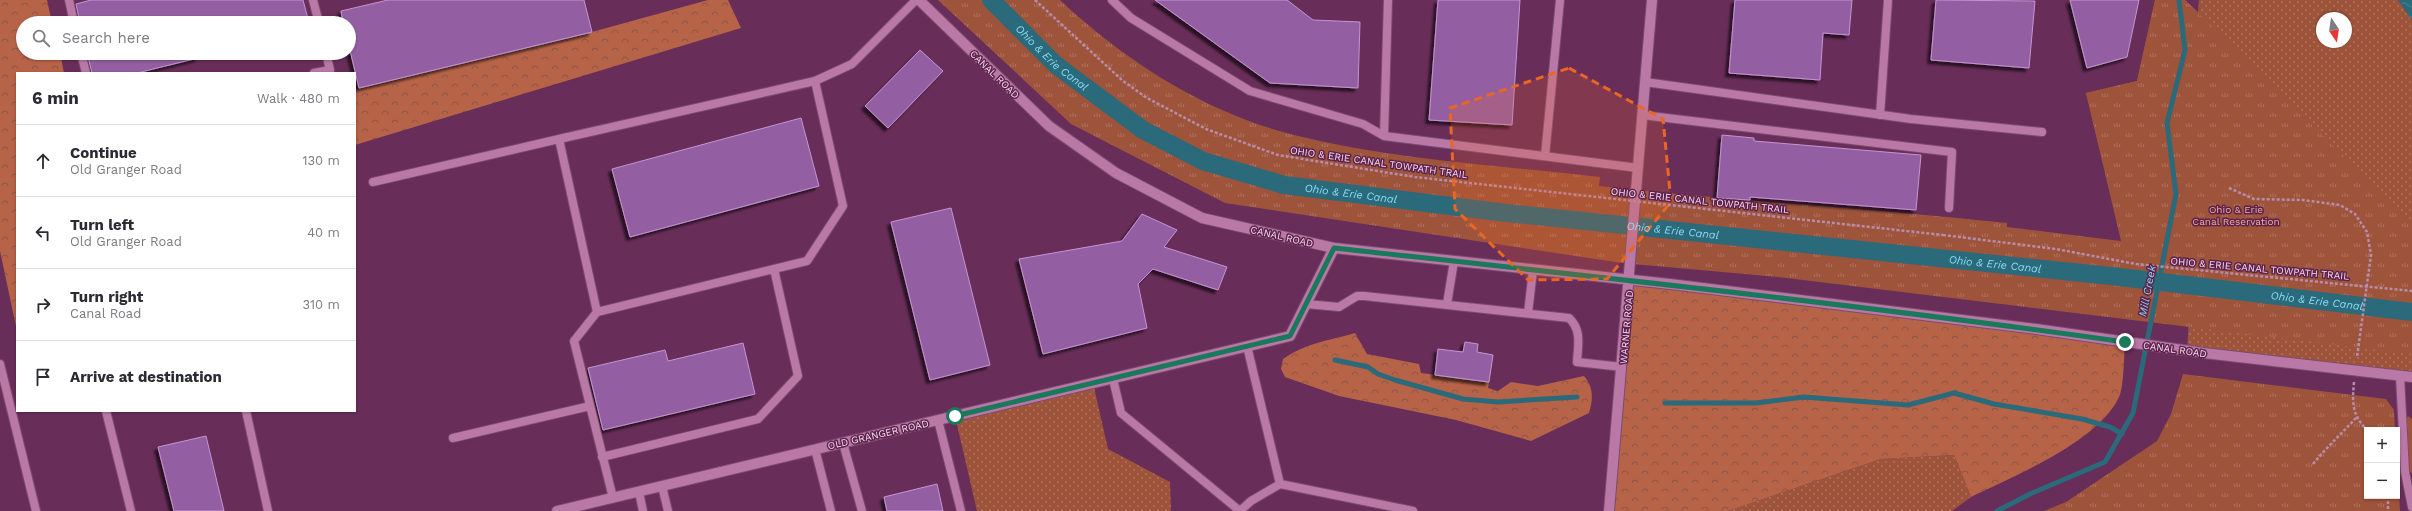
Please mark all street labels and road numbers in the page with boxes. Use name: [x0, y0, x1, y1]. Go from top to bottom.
street label: CANAL ROAD: [968, 48, 1022, 101]
street label: OHIO & ERIE CANAL TOWPATH TRAIL: [1289, 145, 1468, 180]
street label: OHIO & ERIE CANAL TOWPATH TRAIL: [1610, 186, 1790, 215]
street label: CANAL ROAD: [1249, 224, 1314, 249]
street label: OHIO & ERIE CANAL TOWPATH TRAIL: [2170, 255, 2350, 282]
street label: WARNER ROAD: [1618, 290, 1635, 364]
street label: CANAL ROAD: [2142, 340, 2207, 359]
street label: OLD GRANGER ROAD: [827, 418, 930, 451]

